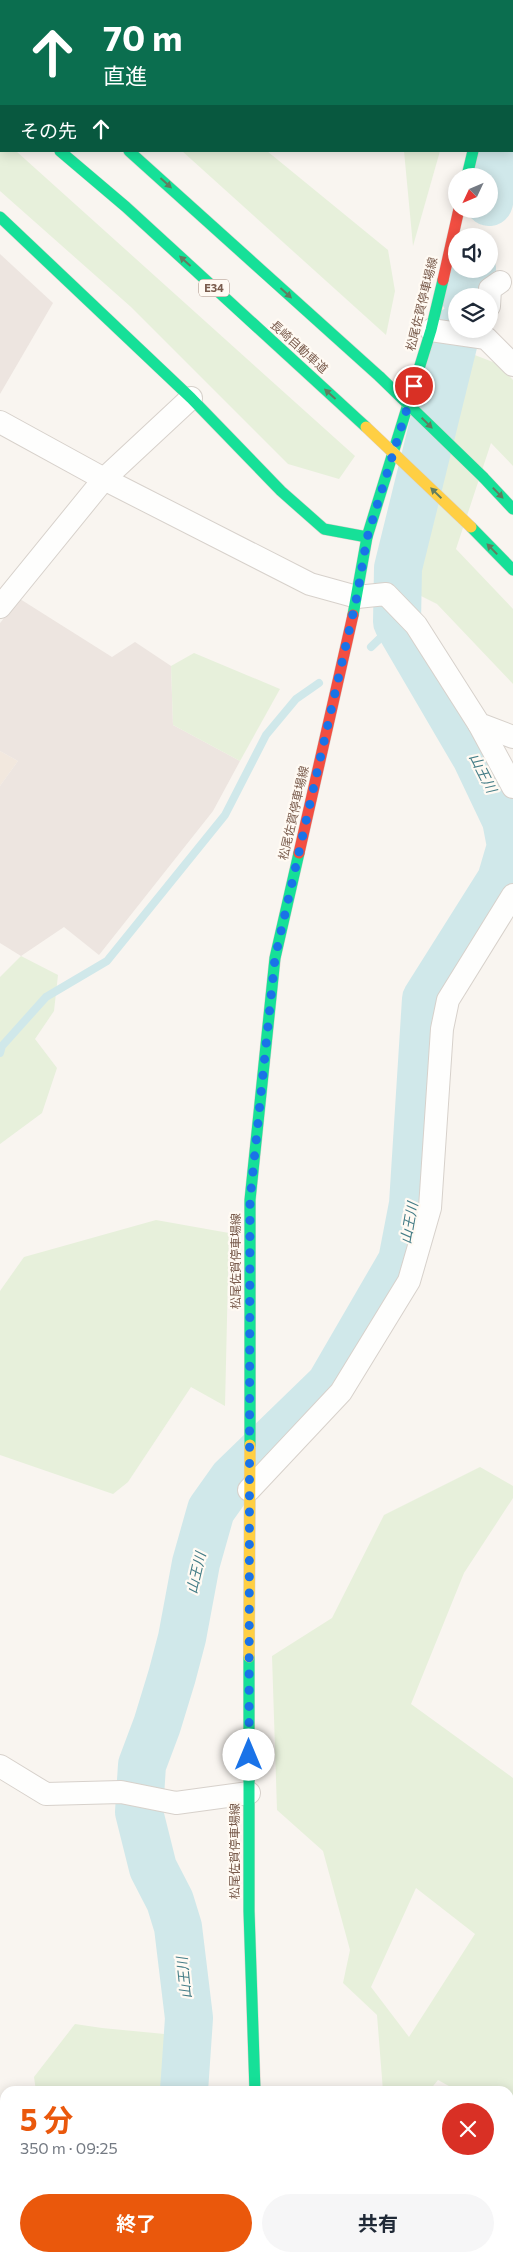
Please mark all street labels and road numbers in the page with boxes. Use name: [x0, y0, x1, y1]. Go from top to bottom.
street label: 松尾佐賀停車場線: [403, 255, 439, 352]
road number: E34: [199, 280, 229, 296]
street label: 長崎自動車道: [268, 317, 331, 376]
street label: 松尾佐賀停車場線: [275, 764, 311, 861]
street label: 松尾佐賀停車場線: [228, 1213, 242, 1309]
street label: 松尾佐賀停車場線: [227, 1803, 241, 1899]

